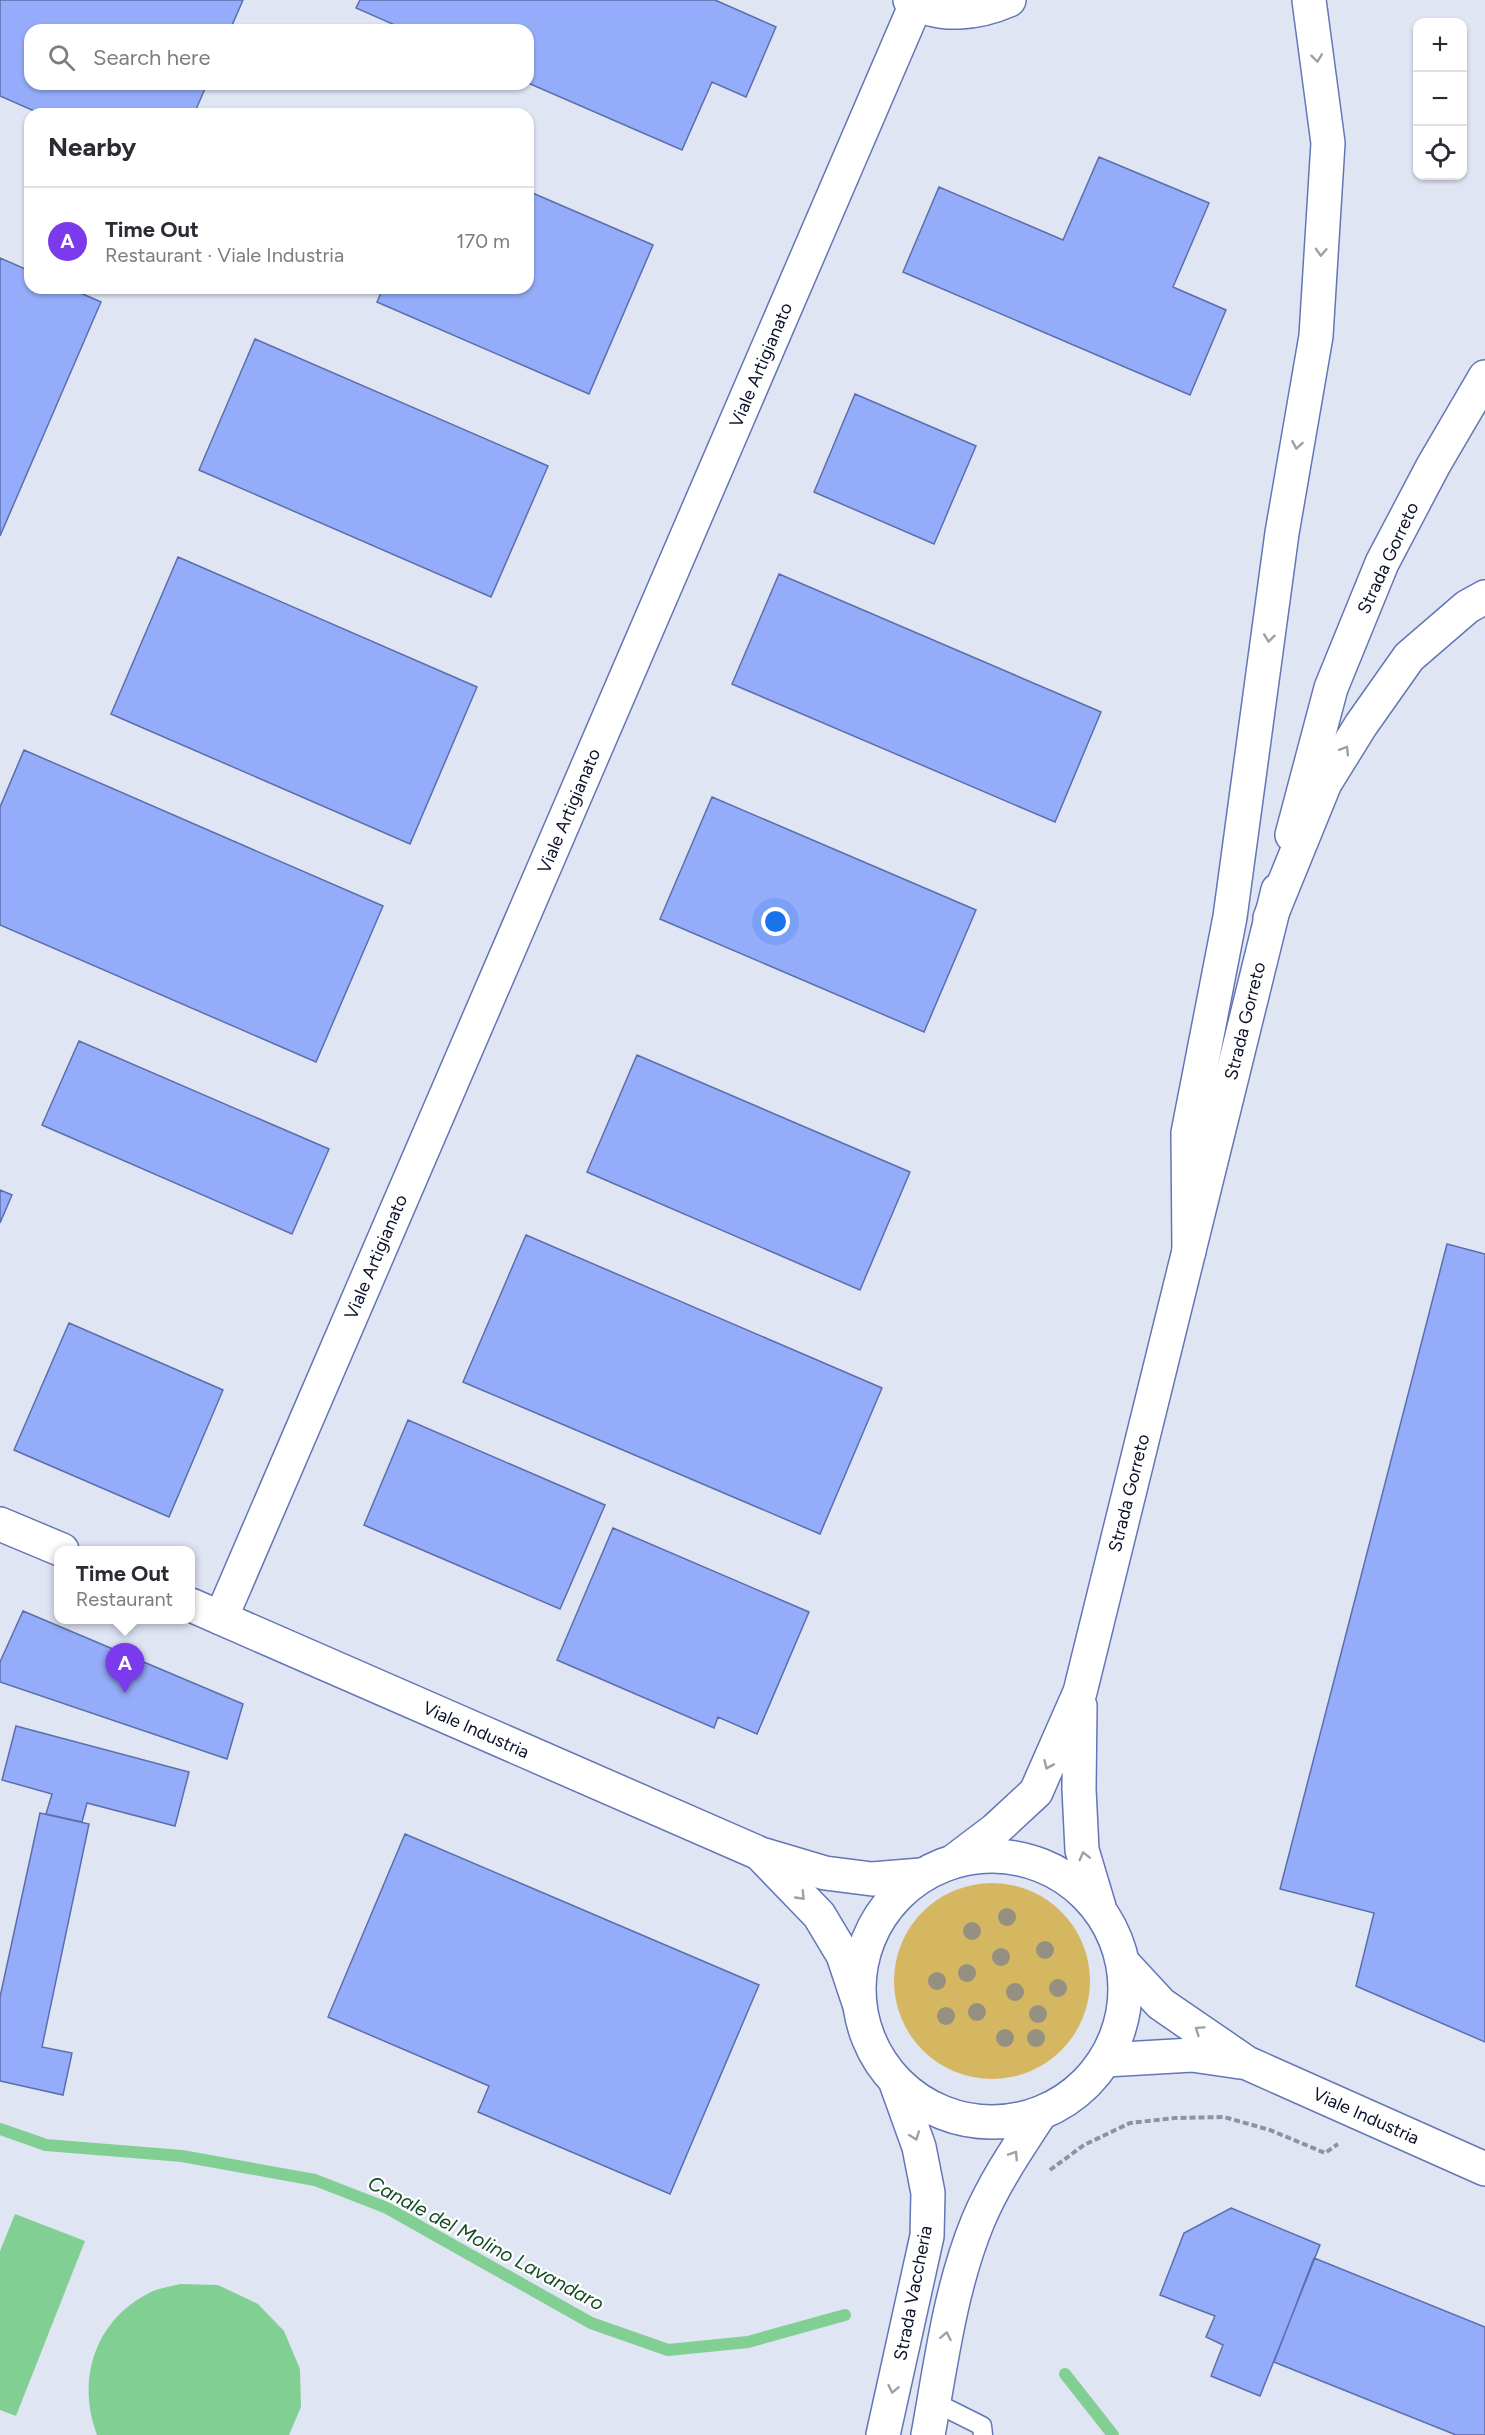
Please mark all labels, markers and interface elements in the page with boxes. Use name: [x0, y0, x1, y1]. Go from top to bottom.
map controls: [1413, 18, 1467, 180]
button: +: [1413, 18, 1467, 72]
search box: [24, 24, 534, 90]
icon: search: [45, 41, 78, 74]
text: Search here: [93, 44, 211, 71]
one-way arrow: [1310, 53, 1323, 63]
button: −: [1413, 72, 1467, 126]
button: locate: [1413, 126, 1467, 180]
text: Nearby: [48, 131, 136, 163]
text: Time Out: [105, 216, 199, 243]
text: A: [60, 229, 75, 253]
text: 170 m: [456, 229, 510, 253]
text: Restaurant · Viale Industria: [105, 243, 344, 267]
one-way arrow: [1315, 248, 1328, 257]
street label: Viale Artigianato: [725, 299, 797, 431]
one-way arrow: [1292, 441, 1304, 450]
street label: Strada Gorreto: [1353, 499, 1423, 617]
one-way arrow: [1263, 634, 1275, 643]
street label: Viale Artigianato: [533, 745, 605, 877]
one-way arrow: [1338, 746, 1350, 756]
your location: [761, 907, 790, 936]
street label: Strada Gorreto: [1220, 960, 1270, 1082]
street label: Viale Artigianato: [340, 1191, 412, 1323]
street label: Strada Gorreto: [1104, 1432, 1154, 1554]
popup: [54, 1546, 195, 1624]
text: Time Out: [76, 1560, 170, 1587]
text: Restaurant: [76, 1587, 173, 1611]
pin: A: [106, 1644, 144, 1693]
street label: Viale Industria: [419, 1697, 533, 1763]
one-way arrow: [1043, 1759, 1055, 1770]
one-way arrow: [1079, 1851, 1092, 1861]
one-way arrow: [794, 1889, 805, 1900]
one-way arrow: [1195, 2026, 1206, 2037]
street label: Viale Industria: [1309, 2083, 1423, 2149]
one-way arrow: [908, 2131, 921, 2141]
one-way arrow: [1006, 2151, 1018, 2161]
water label: Canale del Molino Lavandaro: [364, 2170, 608, 2316]
street label: Strada Vaccheria: [889, 2224, 937, 2362]
one-way arrow: [939, 2332, 952, 2342]
one-way arrow: [888, 2384, 901, 2394]

